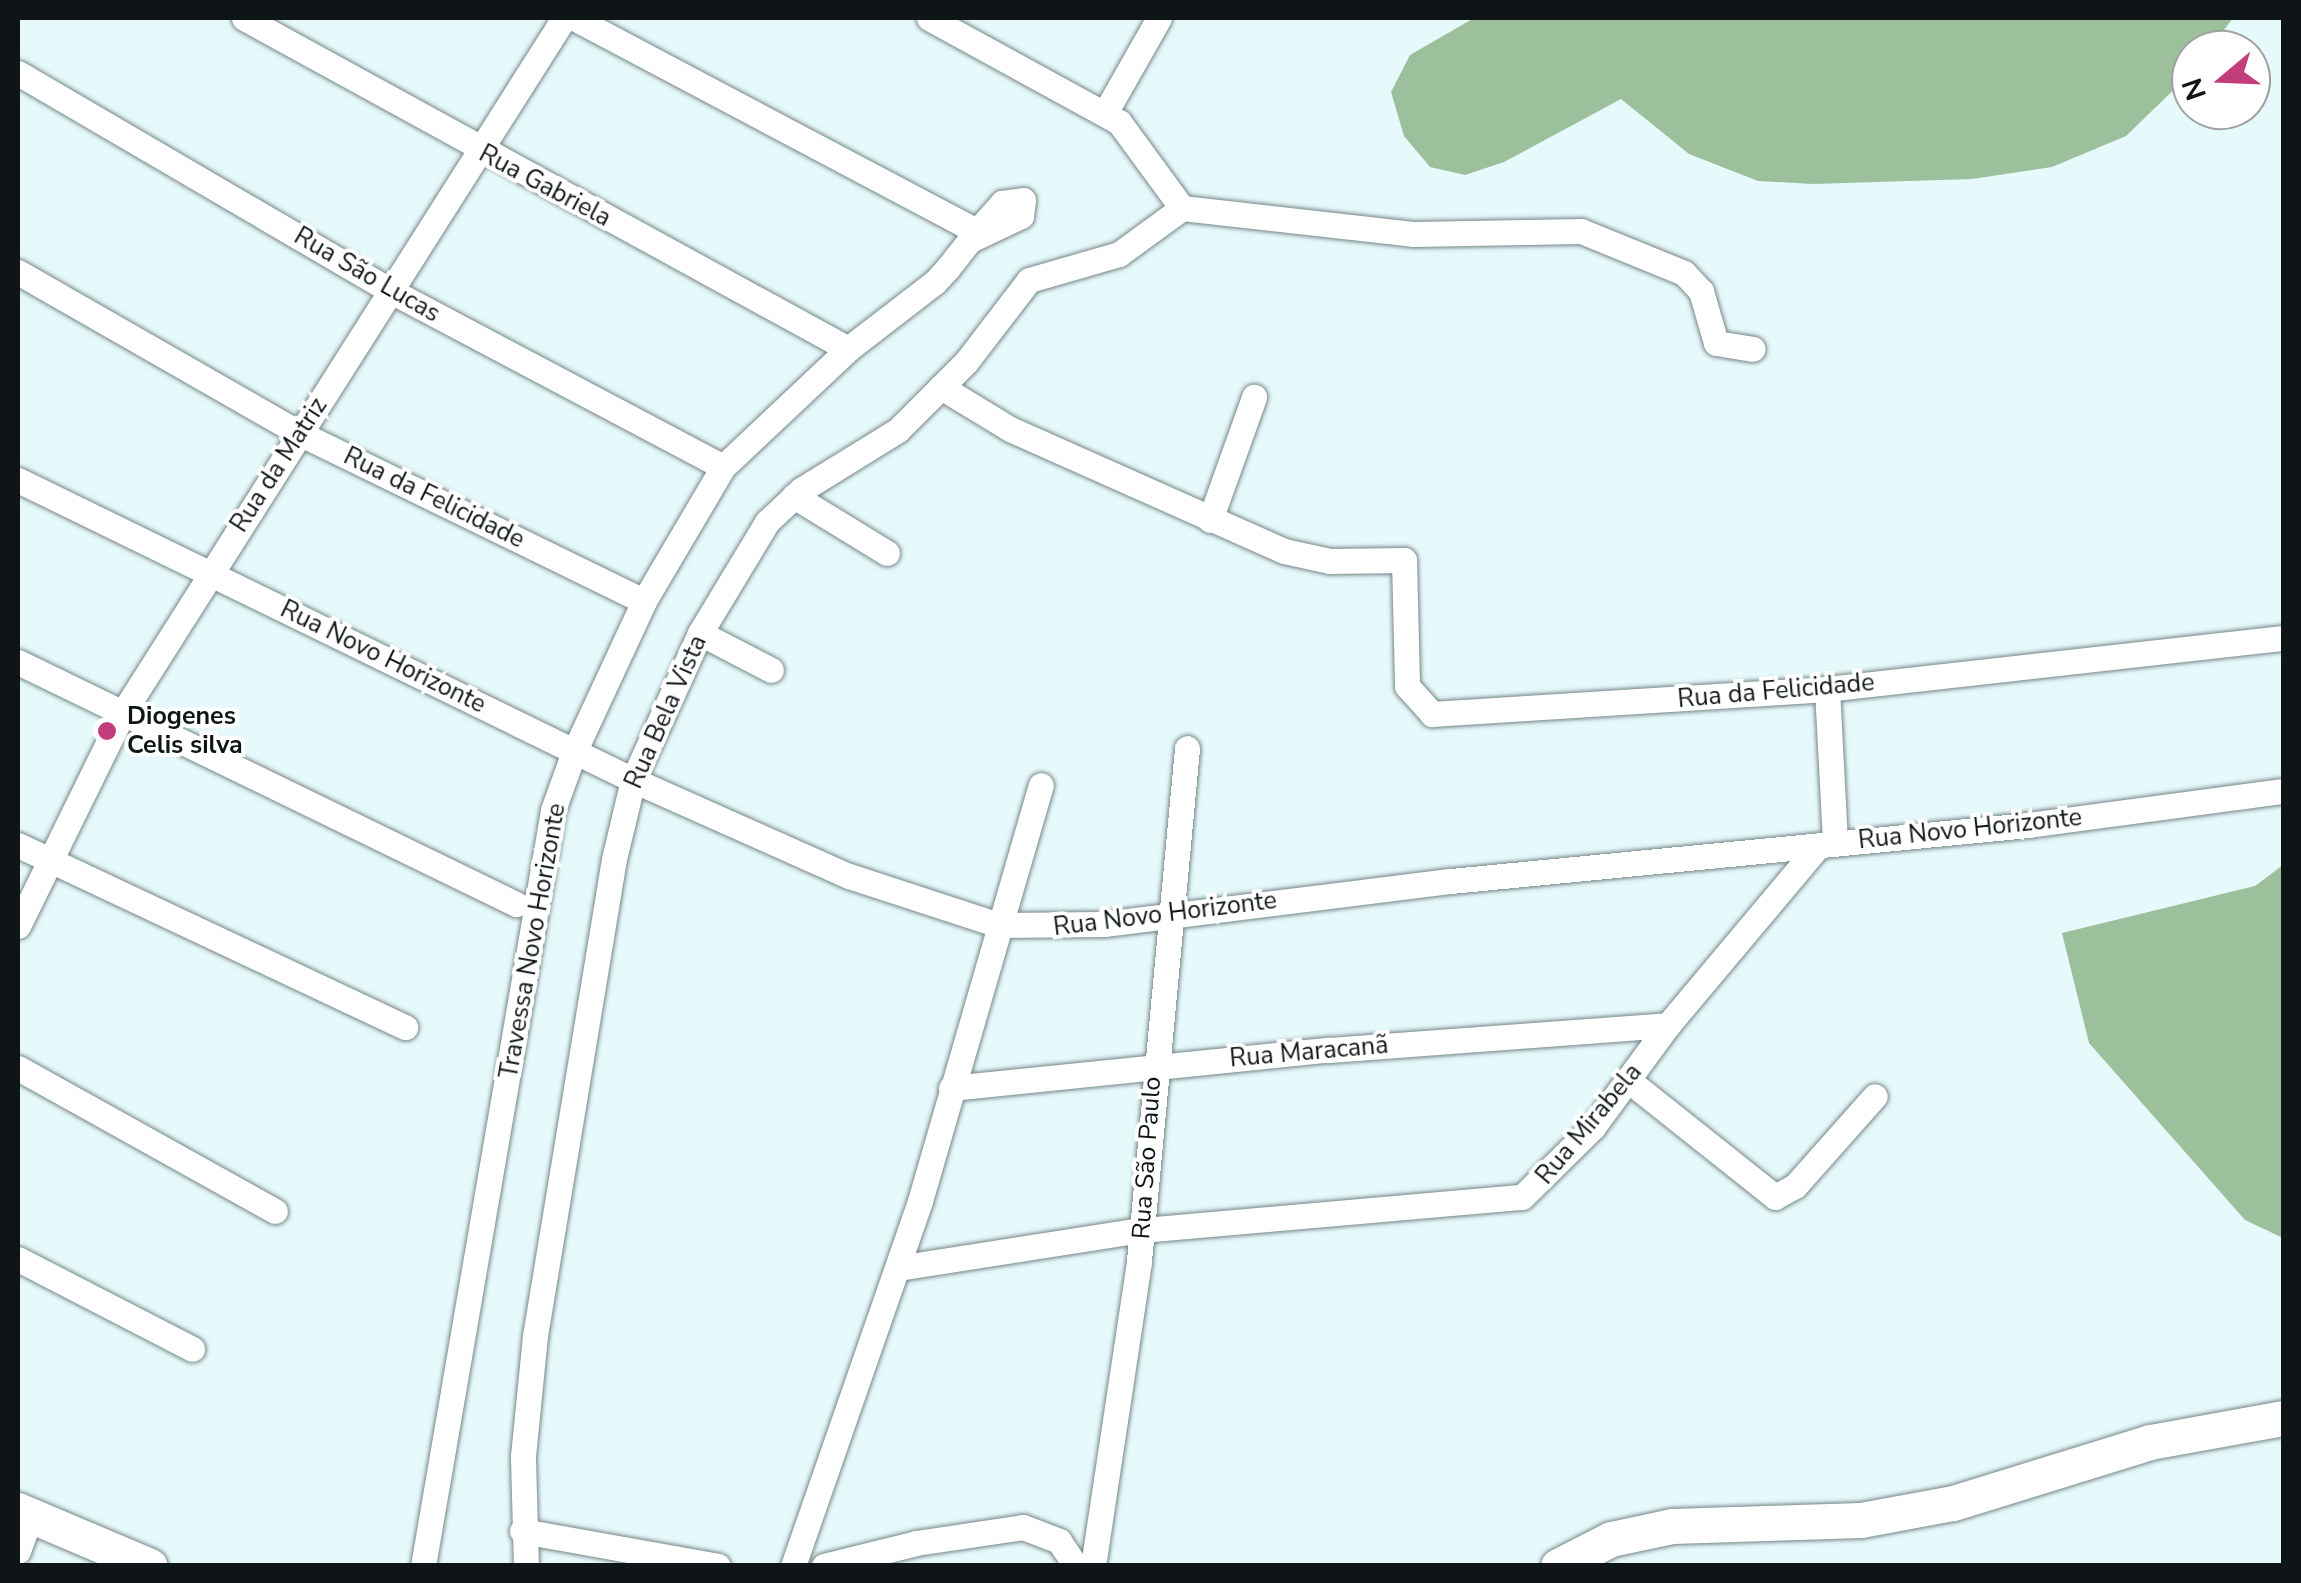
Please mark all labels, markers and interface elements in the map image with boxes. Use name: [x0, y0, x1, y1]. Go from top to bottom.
north arrow: [2171, 30, 2271, 130]
text: N: [2173, 73, 2216, 105]
street label: Rua Gabriela: [474, 139, 616, 233]
street label: Rua São Lucas: [289, 221, 445, 329]
street label: Rua da Matriz: [224, 392, 334, 538]
street label: Rua da Felicidade: [339, 441, 529, 555]
street label: Rua Novo Horizonte: [275, 594, 491, 720]
street label: Rua Bela Vista: [619, 631, 713, 793]
street label: Rua da Felicidade: [1676, 667, 1876, 715]
place label: Diogenes Celis silva: [127, 702, 243, 761]
marker: Diogenes Celis silva: [96, 720, 118, 742]
street label: Travessa Novo Horizonte: [494, 801, 572, 1081]
street label: Rua Novo Horizonte: [1857, 802, 2083, 856]
street label: Rua Novo Horizonte: [1052, 885, 1278, 943]
street label: Rua Maracanã: [1228, 1030, 1390, 1074]
street label: Rua Mirabela: [1530, 1058, 1648, 1190]
street label: Rua São Paulo: [1126, 1076, 1168, 1240]

